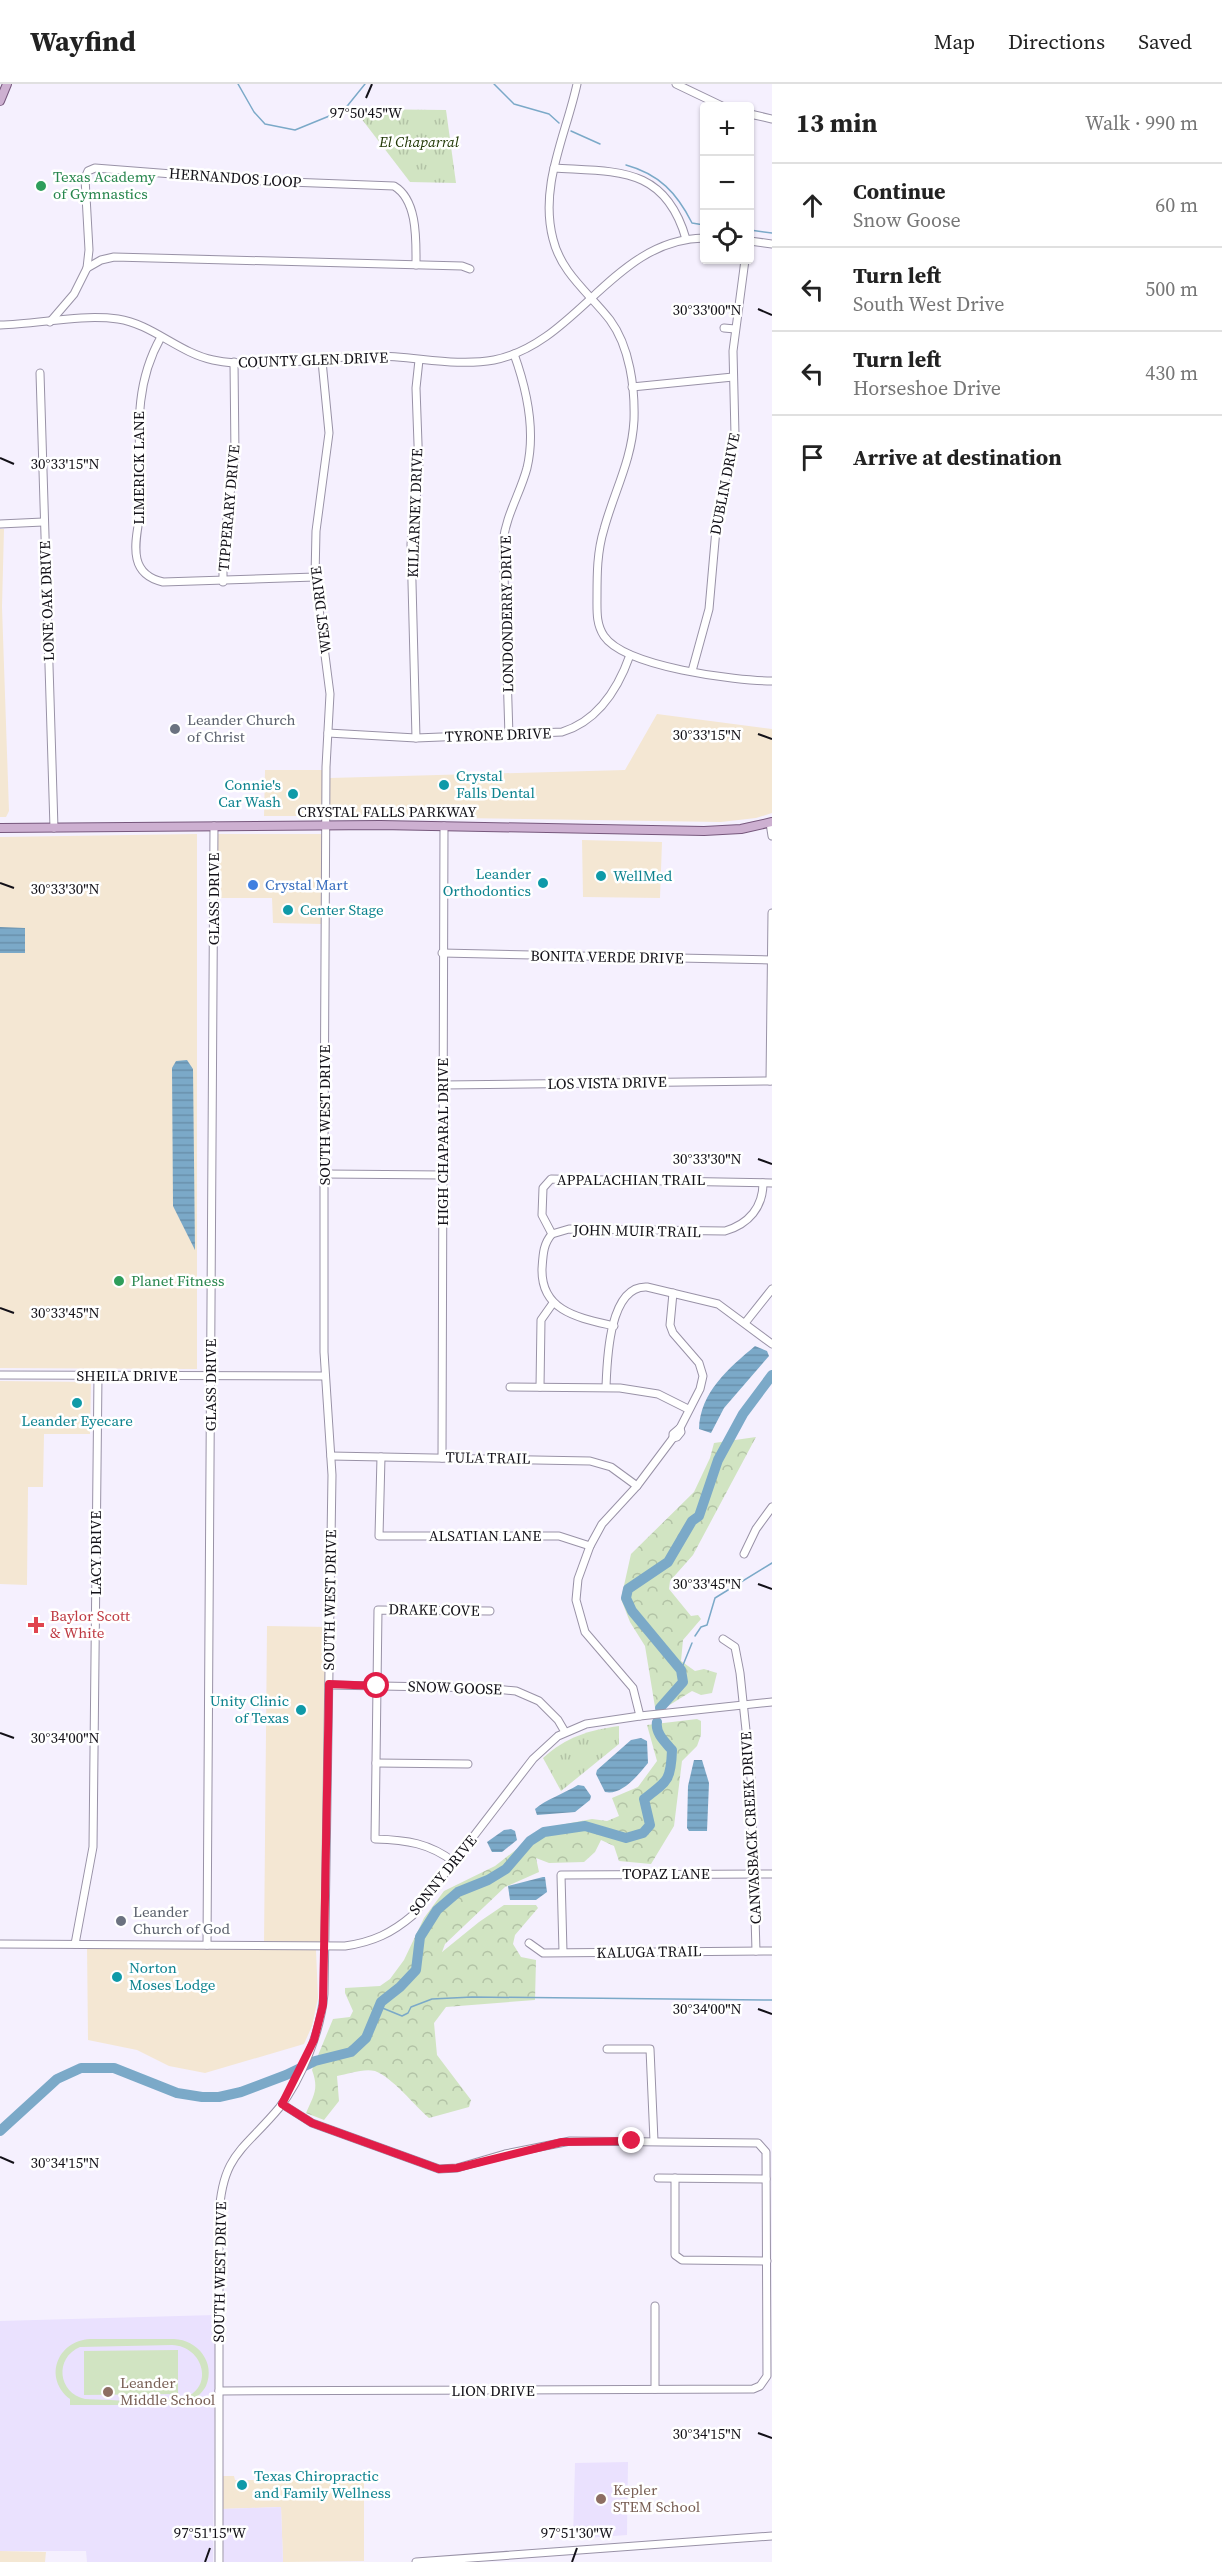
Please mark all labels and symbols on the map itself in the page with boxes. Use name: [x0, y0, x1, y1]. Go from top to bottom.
text: 97°50'45"W: [330, 102, 403, 123]
park label: El Chaparral: [378, 131, 460, 152]
street label: HERNANDOS LOOP: [168, 162, 302, 193]
place label: Texas Academy of Gymnastics: [53, 166, 156, 204]
marker: Texas Academy of Gymnastics: [34, 179, 48, 193]
text: 30°33'00"N: [672, 299, 742, 320]
street label: COUNTY GLEN DRIVE: [238, 346, 388, 373]
street label: LIMERICK LANE: [128, 411, 149, 525]
street label: DUBLIN DRIVE: [704, 431, 745, 537]
street label: TIPPERARY DRIVE: [213, 444, 244, 572]
street label: KILLARNEY DRIVE: [402, 448, 427, 578]
text: 30°33'15"N: [30, 453, 100, 474]
street label: LONDONDERRY DRIVE: [495, 535, 518, 693]
street label: LONE OAK DRIVE: [34, 541, 59, 662]
street label: WEST DRIVE: [305, 565, 336, 655]
place label: Leander Church of Christ: [187, 709, 296, 747]
marker: Leander Church of Christ: [168, 722, 182, 736]
street label: TYRONE DRIVE: [444, 722, 552, 747]
text: 30°33'15"N: [672, 724, 742, 745]
place label: Crystal Falls Dental: [456, 765, 535, 803]
place label: Connie's Car Wash: [218, 774, 281, 812]
marker: Crystal Falls Dental: [437, 778, 451, 792]
marker: Connie's Car Wash: [286, 787, 300, 801]
street label: CRYSTAL FALLS PARKWAY: [297, 801, 477, 822]
street label: GLASS DRIVE: [203, 853, 224, 945]
place label: Leander Orthodontics: [443, 863, 532, 901]
place label: WellMed: [613, 865, 673, 886]
marker: WellMed: [594, 869, 608, 883]
place label: Crystal Mart: [265, 874, 348, 895]
marker: Leander Orthodontics: [536, 876, 550, 890]
text: 30°33'30"N: [30, 878, 100, 899]
marker: Crystal Mart: [246, 878, 260, 892]
place label: Center Stage: [300, 899, 384, 920]
marker: Center Stage: [281, 903, 295, 917]
street label: BONITA VERDE DRIVE: [530, 945, 684, 968]
street label: SOUTH WEST DRIVE: [314, 1045, 335, 1185]
street label: HIGH CHAPARAL DRIVE: [432, 1058, 453, 1226]
street label: LOS VISTA DRIVE: [547, 1071, 667, 1094]
text: 30°33'30"N: [672, 1148, 742, 1169]
street label: APPALACHIAN TRAIL: [557, 1169, 705, 1190]
street label: JOHN MUIR TRAIL: [572, 1219, 701, 1242]
place label: Planet Fitness: [131, 1270, 224, 1291]
marker: Planet Fitness: [112, 1274, 126, 1288]
text: 30°33'45"N: [30, 1302, 100, 1323]
street label: GLASS DRIVE: [200, 1339, 221, 1431]
street label: SHEILA DRIVE: [76, 1365, 178, 1386]
marker: Leander Eyecare: [70, 1396, 84, 1410]
place label: Leander Eyecare: [21, 1410, 133, 1431]
street label: TULA TRAIL: [445, 1446, 531, 1469]
street label: LACY DRIVE: [85, 1511, 106, 1595]
street label: ALSATIAN LANE: [429, 1525, 541, 1546]
street label: SOUTH WEST DRIVE: [318, 1529, 341, 1670]
text: 30°33'45"N: [672, 1573, 742, 1594]
street label: DRAKE COVE: [388, 1598, 480, 1621]
place label: Baylor Scott & White: [50, 1605, 130, 1643]
marker: Baylor Scott & White: [27, 1616, 45, 1634]
route start: [363, 1672, 389, 1698]
street label: SNOW GOOSE: [408, 1675, 502, 1700]
place label: Unity Clinic of Texas: [210, 1690, 289, 1728]
marker: Unity Clinic of Texas: [294, 1703, 308, 1717]
text: 30°34'00"N: [30, 1727, 100, 1748]
street label: CANVASBACK CREEK DRIVE: [735, 1731, 766, 1925]
street label: SONNY DRIVE: [404, 1830, 481, 1919]
street label: TOPAZ LANE: [622, 1863, 710, 1884]
place label: Leander Church of God: [133, 1901, 231, 1939]
marker: Leander Church of God: [114, 1914, 128, 1928]
street label: KALUGA TRAIL: [596, 1940, 702, 1963]
place label: Norton Moses Lodge: [129, 1957, 216, 1995]
marker: Norton Moses Lodge: [110, 1970, 124, 1984]
text: 30°34'00"N: [672, 1998, 742, 2019]
route end: [618, 2127, 644, 2153]
text: 30°34'15"N: [30, 2152, 100, 2173]
street label: SOUTH WEST DRIVE: [208, 2201, 231, 2342]
place label: Leander Middle School: [120, 2372, 216, 2410]
street label: LION DRIVE: [451, 2380, 535, 2401]
marker: Leander Middle School: [101, 2385, 115, 2399]
text: 30°34'15"N: [672, 2423, 742, 2444]
place label: Texas Chiropractic and Family Wellness: [254, 2465, 391, 2503]
marker: Texas Chiropractic and Family Wellness: [235, 2478, 249, 2492]
place label: Kepler STEM School: [613, 2479, 701, 2517]
marker: Kepler STEM School: [594, 2492, 608, 2506]
text: 97°51'15"W: [174, 2522, 247, 2543]
text: 97°51'30"W: [541, 2522, 614, 2543]

